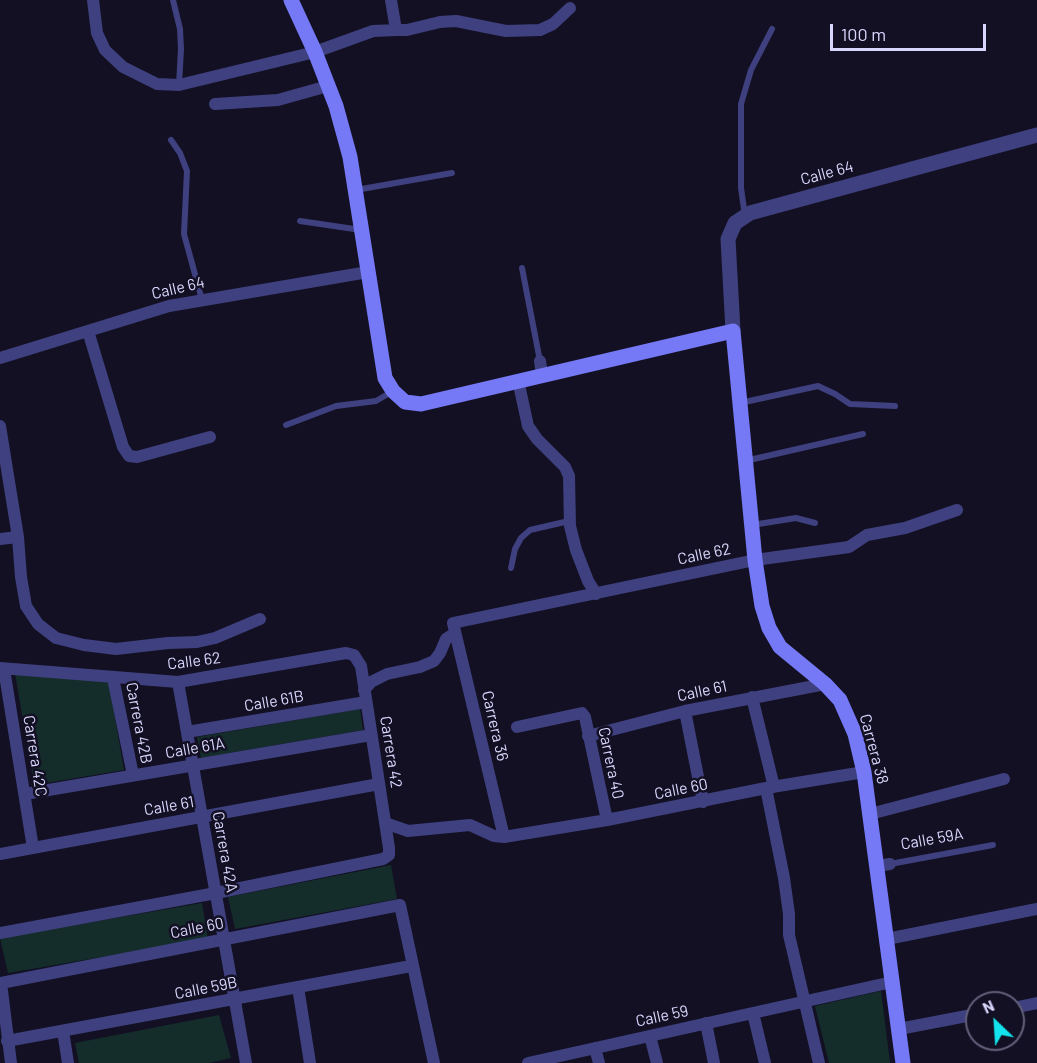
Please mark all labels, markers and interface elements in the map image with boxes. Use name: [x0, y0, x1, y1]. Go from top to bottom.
scale bar: [833, 12, 989, 50]
text: 100 m: [841, 23, 886, 45]
street label: Calle 64: [798, 157, 856, 189]
street label: Calle 64: [150, 273, 206, 303]
street label: Calle 62: [676, 539, 732, 569]
street label: Calle 62: [166, 648, 222, 674]
street label: Calle 61: [675, 676, 729, 706]
street label: Carrera 42B: [122, 681, 156, 765]
street label: Calle 61B: [243, 686, 305, 716]
street label: Carrera 36: [478, 689, 512, 763]
street label: Carrera 38: [855, 712, 893, 786]
street label: Carrera 42C: [19, 714, 51, 798]
street label: Carrera 42: [376, 715, 406, 789]
street label: Carrera 40: [594, 725, 628, 801]
street label: Calle 61A: [164, 733, 226, 763]
street label: Calle 60: [653, 774, 709, 804]
street label: Calle 61: [143, 792, 195, 820]
street label: Carrera 42A: [208, 810, 242, 894]
street label: Calle 59A: [899, 824, 965, 854]
street label: Calle 60: [169, 913, 225, 943]
street label: Calle 59B: [173, 973, 239, 1003]
north arrow: [965, 991, 1025, 1051]
text: N: [979, 995, 997, 1017]
street label: Calle 59: [634, 1001, 690, 1031]

